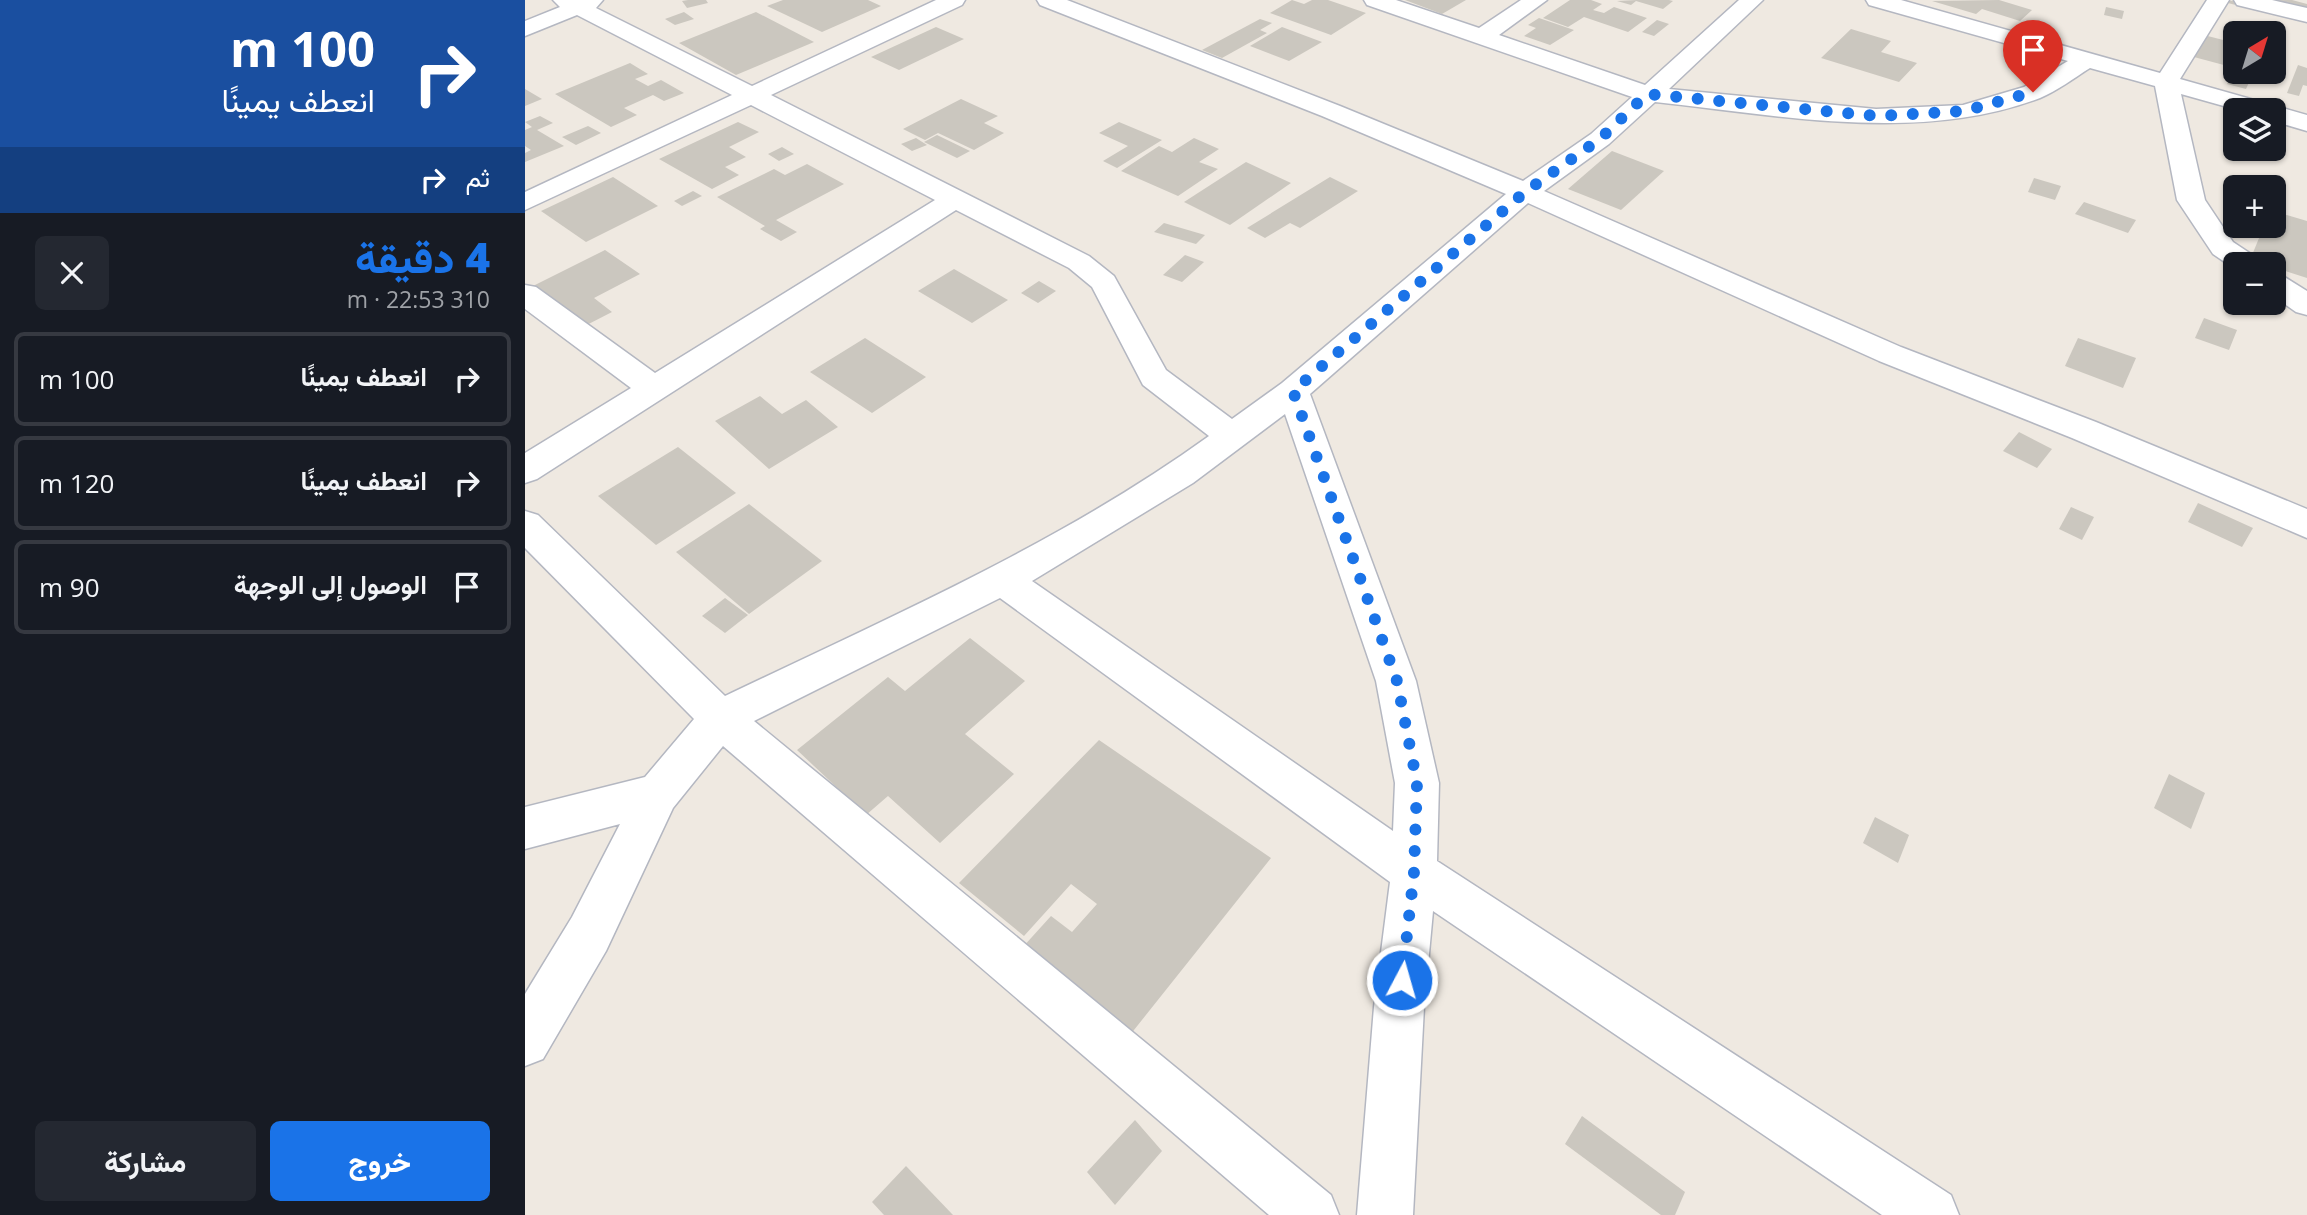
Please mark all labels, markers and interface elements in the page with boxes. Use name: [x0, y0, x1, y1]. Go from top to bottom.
text: 100 m: [230, 15, 375, 81]
pin: [2003, 20, 2063, 92]
north arrow: [2223, 21, 2285, 84]
map controls: [2223, 21, 2286, 315]
icon: right: [399, 28, 490, 119]
icon: arrive: [2014, 31, 2052, 69]
text: انعطف يمينًا: [221, 78, 375, 121]
button: layers: [2223, 98, 2286, 161]
text: ثم: [466, 159, 490, 195]
icon: right: [414, 161, 452, 199]
button: +: [2223, 175, 2286, 238]
text: 4 دقيقة: [355, 228, 490, 285]
button: close: [35, 236, 109, 310]
button: −: [2223, 252, 2286, 315]
text: 310 m · 22:53: [347, 283, 490, 315]
text: انعطف يمينًا: [300, 358, 427, 394]
icon: right: [448, 360, 486, 398]
text: 100 m: [39, 361, 114, 397]
text: انعطف يمينًا: [300, 462, 427, 498]
icon: right: [448, 464, 486, 502]
text: 120 m: [39, 465, 114, 501]
text: الوصول إلى الوجهة: [234, 566, 427, 602]
icon: arrive: [448, 568, 486, 606]
text: 90 m: [39, 569, 100, 605]
position arrow: [1365, 943, 1439, 1017]
button: مشاركة: [35, 1121, 256, 1201]
button: خروج: [270, 1121, 490, 1201]

